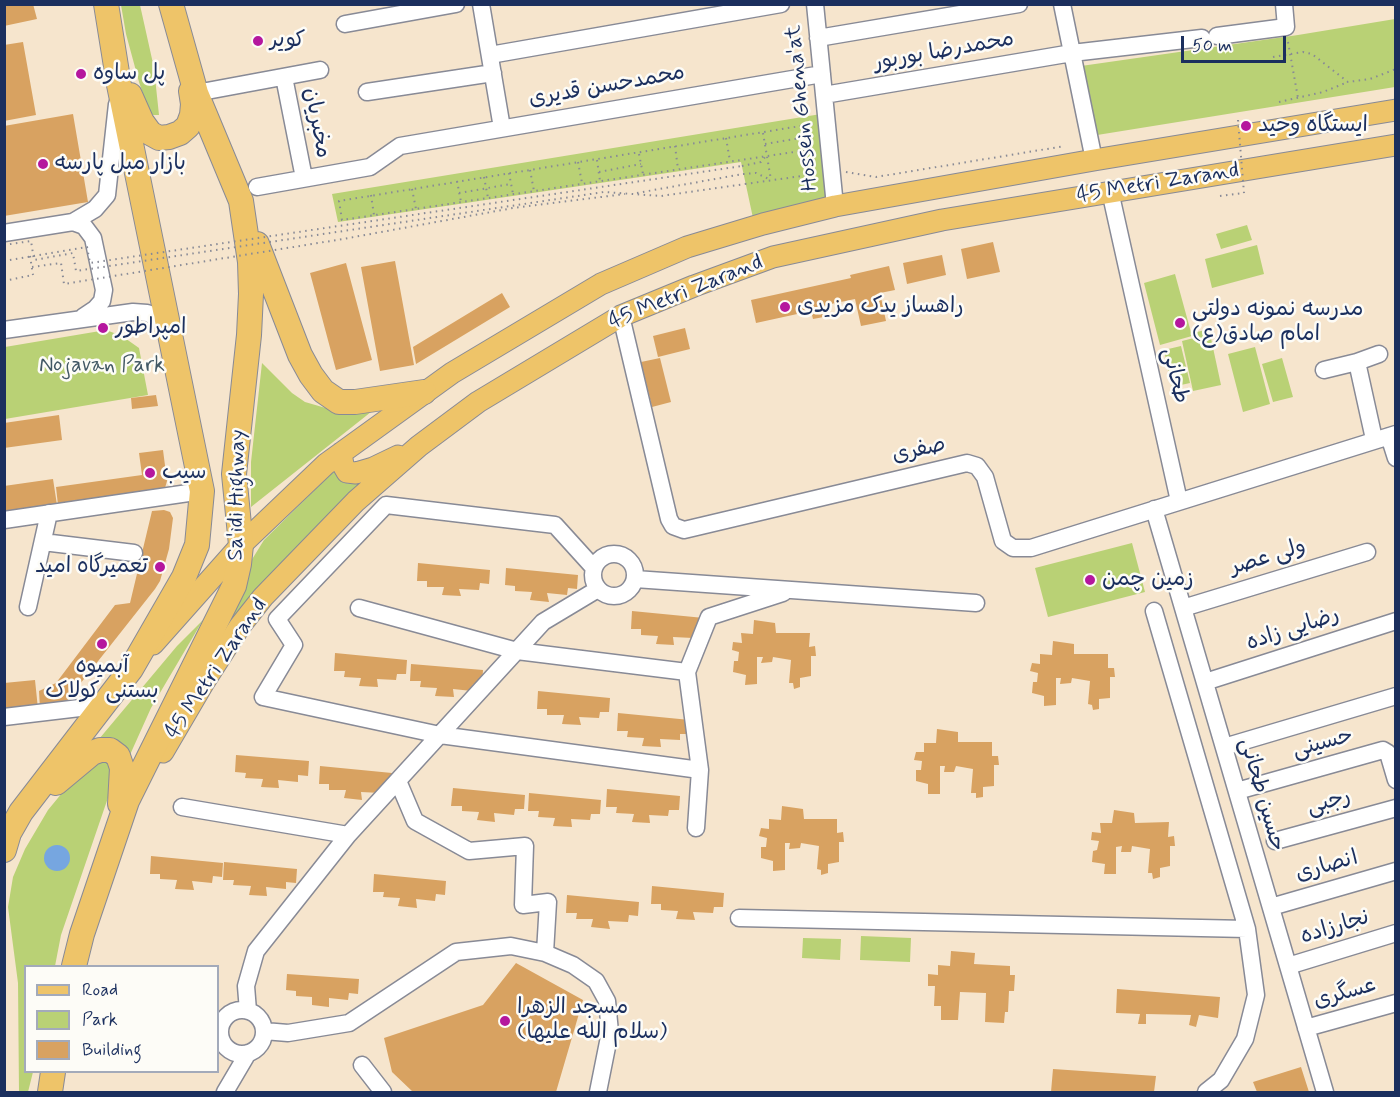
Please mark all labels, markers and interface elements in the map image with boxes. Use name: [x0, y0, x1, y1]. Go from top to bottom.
street label: Hossein Ghena'at: [781, 24, 825, 192]
scale bar: [1184, 24, 1289, 62]
street label: محمدرضا بوربور: [872, 27, 1016, 77]
place label: کویر: [270, 28, 305, 54]
marker: کویر: [251, 34, 265, 48]
text: 50 m: [1192, 34, 1232, 58]
street label: محمدحسن قدیری: [527, 60, 687, 114]
place label: پل ساوه: [93, 61, 166, 87]
marker: پل ساوه: [74, 67, 88, 81]
street label: مخبریان: [296, 86, 336, 160]
place label: ایستگاه وحید: [1258, 113, 1368, 139]
marker: ایستگاه وحید: [1239, 119, 1253, 133]
place label: بازار مبل پارسه: [55, 151, 186, 177]
marker: بازار مبل پارسه: [36, 157, 50, 171]
street label: 45 Metri Zarand: [1075, 158, 1241, 210]
street label: 45 Metri Zarand: [605, 250, 767, 336]
place label: راهساز یدک مزیدی: [797, 294, 964, 320]
place label: مدرسه نمونه دولتی امام صادق(ع): [1192, 297, 1363, 348]
marker: راهساز یدک مزیدی: [778, 300, 792, 314]
place label: امپراطور: [115, 315, 186, 341]
marker: مدرسه نمونه دولتی امام صادق(ع): [1173, 316, 1187, 330]
marker: امپراطور: [96, 321, 110, 335]
street label: طحانی: [1155, 346, 1193, 406]
park label: Nojavan Park: [39, 353, 165, 379]
street label: Sa'idi Highway: [224, 429, 252, 561]
street label: صفری: [890, 432, 948, 470]
place label: سیب: [162, 460, 206, 486]
marker: سیب: [143, 466, 157, 480]
street label: ولی عصر: [1227, 534, 1309, 582]
place label: تعمیرگاه امید: [35, 554, 148, 580]
marker: تعمیرگاه امید: [153, 560, 167, 574]
place label: زمین چمن: [1102, 567, 1194, 593]
marker: زمین چمن: [1083, 573, 1097, 587]
street label: 45 Metri Zarand: [160, 594, 274, 744]
street label: رضایی زاده: [1243, 603, 1343, 657]
marker: آبمیوه بستنی کولاک: [95, 637, 109, 651]
place label: آبمیوه بستنی کولاک: [45, 654, 159, 706]
street label: حسینی: [1290, 723, 1356, 765]
street label: حسین طحانی: [1232, 735, 1290, 855]
street label: رجبی: [1304, 784, 1354, 822]
street label: انصاری: [1293, 846, 1361, 888]
street label: نجارزاده: [1297, 905, 1373, 951]
legend: [24, 965, 219, 1073]
street label: عسگری: [1311, 973, 1379, 1015]
text: Road: [82, 978, 118, 1002]
place label: مسجد الزهرا (سلام الله علیها): [517, 995, 667, 1046]
text: Park: [82, 1008, 118, 1032]
marker: مسجد الزهرا (سلام الله علیها): [498, 1014, 512, 1028]
text: Building: [82, 1038, 142, 1062]

